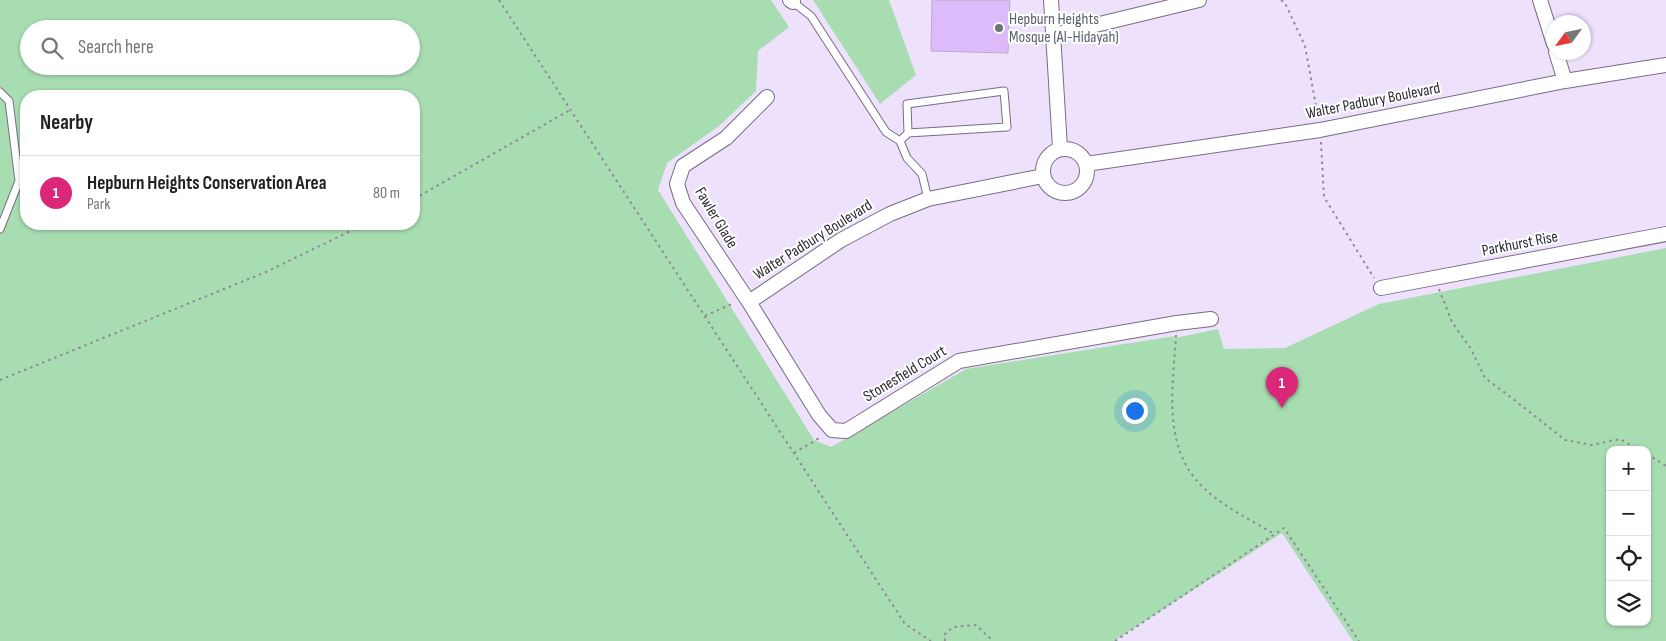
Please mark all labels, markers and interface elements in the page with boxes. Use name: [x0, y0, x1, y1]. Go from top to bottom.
place label: Hepburn Heights Mosque (Al-Hidayah): [1009, 10, 1119, 47]
north arrow: [1546, 15, 1591, 60]
search box: [20, 20, 420, 75]
marker: Hepburn Heights Mosque (Al-Hidayah): [993, 22, 1005, 34]
icon: search: [38, 34, 66, 62]
text: Search here: [78, 36, 154, 59]
street label: Walter Padbury Boulevard: [1304, 79, 1442, 123]
text: Nearby: [40, 110, 93, 135]
text: Hepburn Heights Conservation Area: [87, 172, 326, 195]
text: 1: [53, 184, 59, 203]
text: 80 m: [373, 184, 400, 203]
street label: Fawler Glade: [690, 184, 742, 252]
text: Park: [87, 195, 110, 214]
street label: Walter Padbury Boulevard: [750, 196, 876, 284]
street label: Parkhurst Rise: [1480, 227, 1560, 261]
street label: Stonesfield Court: [860, 342, 950, 406]
pin: 1: [1266, 367, 1298, 408]
your location: [1122, 398, 1148, 424]
map controls: [1606, 446, 1651, 626]
button: +: [1606, 446, 1651, 491]
button: −: [1606, 491, 1651, 536]
button: locate: [1606, 536, 1651, 581]
button: layers: [1606, 581, 1651, 626]

